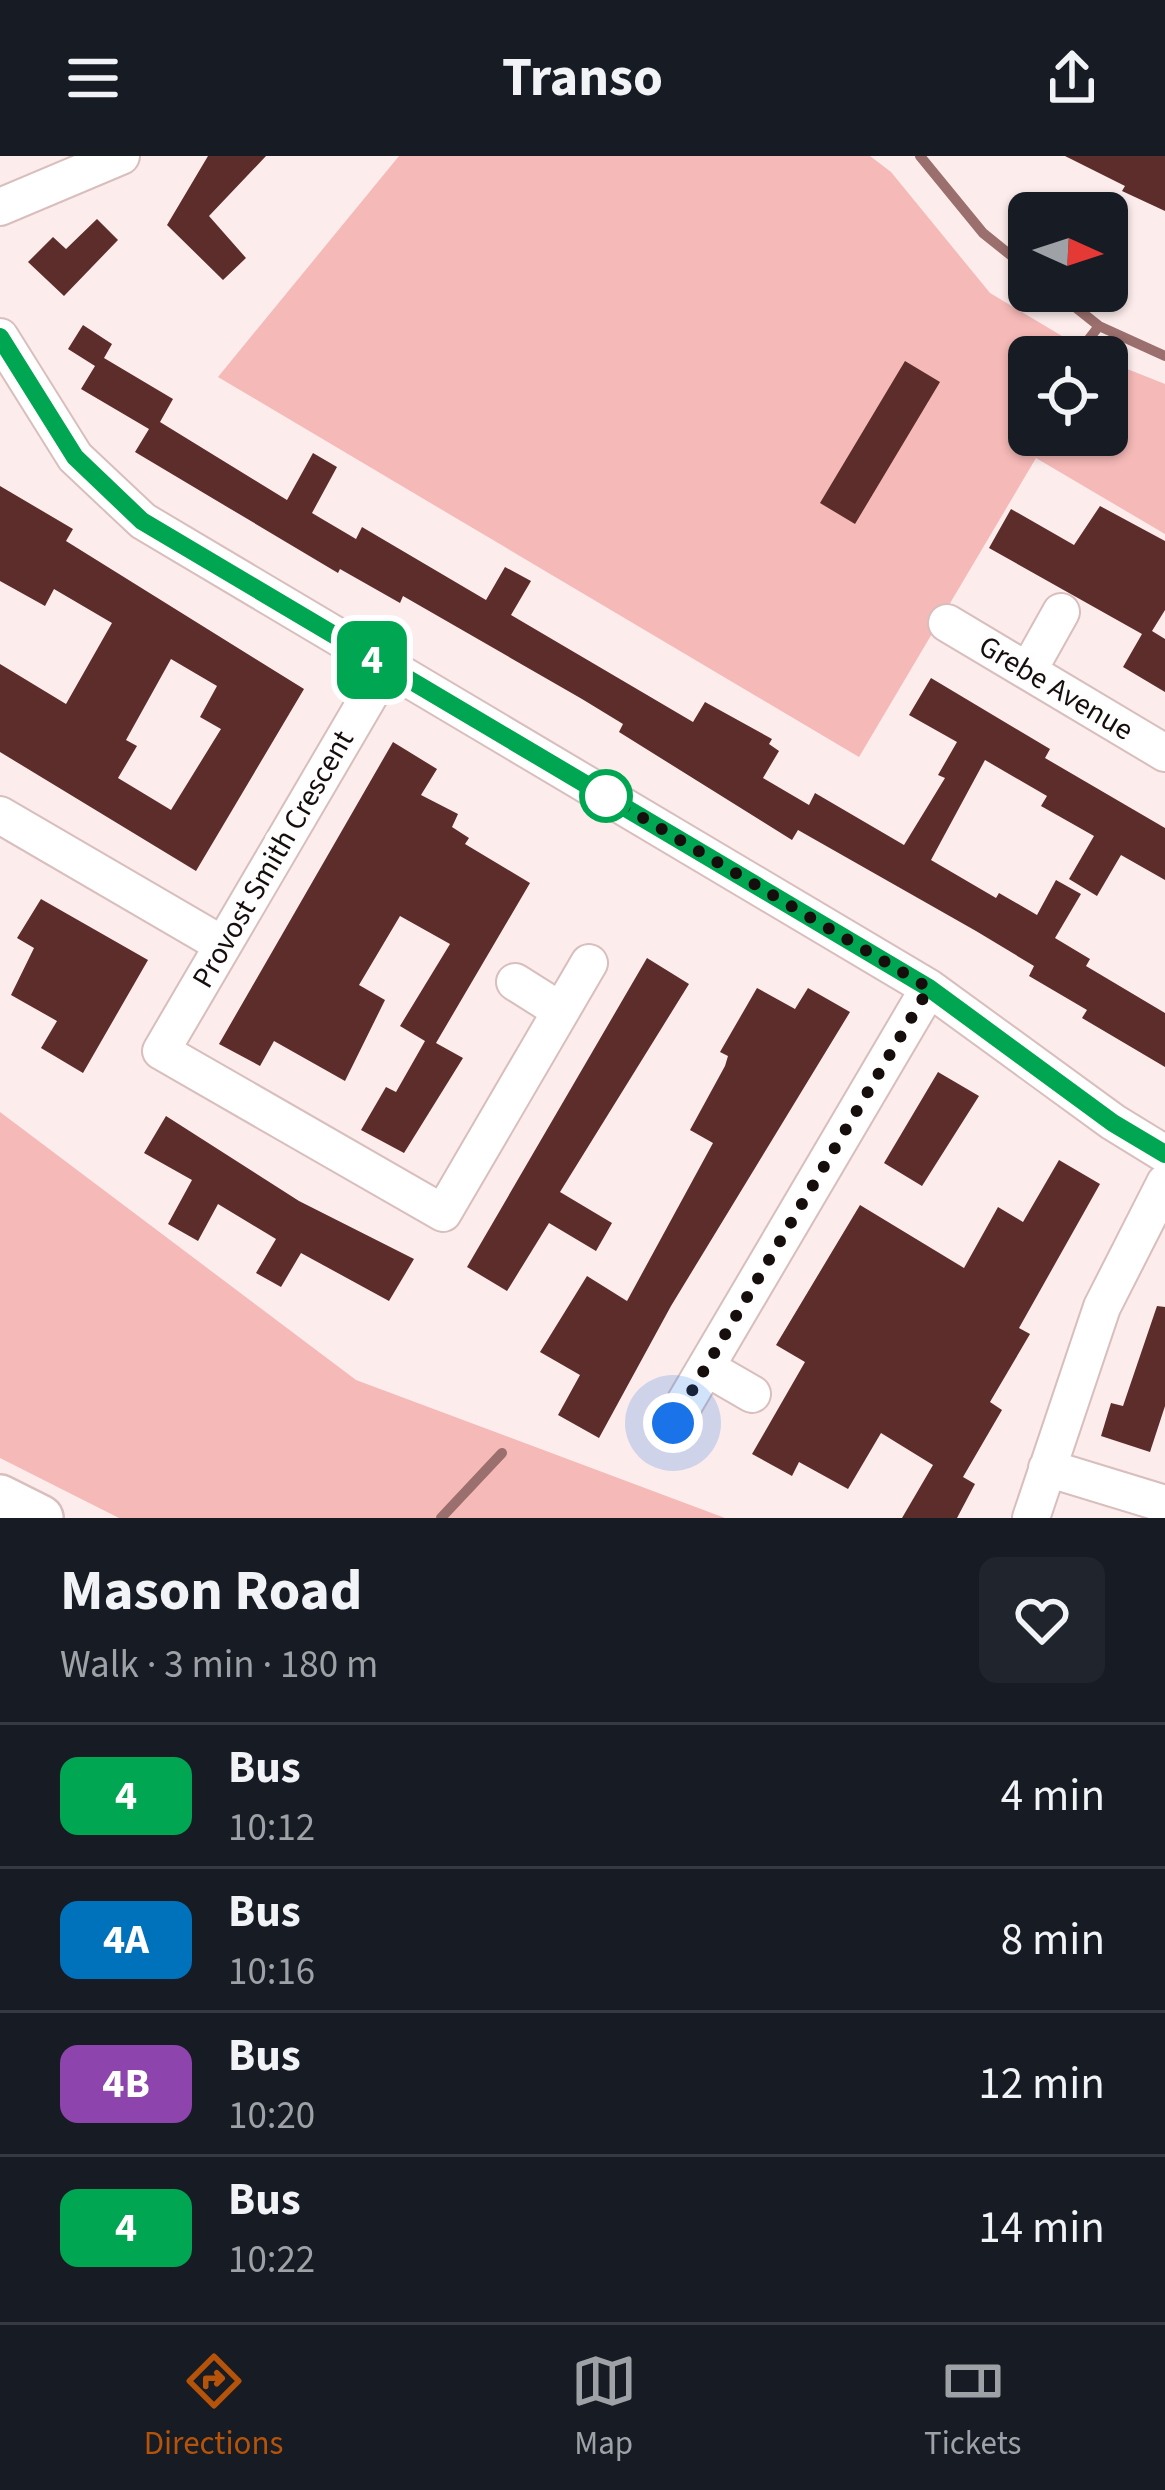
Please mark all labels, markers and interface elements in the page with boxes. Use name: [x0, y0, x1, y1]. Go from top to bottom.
text: Transo: [502, 40, 663, 117]
icon: menu: [60, 45, 126, 111]
icon: share: [1039, 45, 1105, 111]
north arrow: [1008, 192, 1128, 312]
map controls: [1008, 192, 1128, 456]
button: locate: [1008, 336, 1128, 456]
line badge: 4: [333, 621, 411, 699]
street label: Grebe Avenue: [971, 625, 1141, 751]
text: 4: [361, 630, 383, 690]
street label: Provost Smith Crescent: [182, 722, 364, 996]
unlabelled marker: [581, 771, 631, 821]
your location: [643, 1393, 703, 1453]
text: Mason Road: [60, 1551, 362, 1632]
button: heart: [979, 1557, 1105, 1683]
text: Walk · 3 min · 180 m: [60, 1637, 378, 1693]
text: Bus: [228, 1736, 301, 1800]
text: 4 min: [1001, 1764, 1105, 1828]
text: 4: [115, 1766, 137, 1826]
text: 10:12: [228, 1800, 315, 1856]
text: Bus: [228, 1880, 301, 1944]
text: 8 min: [1001, 1908, 1105, 1972]
text: 4A: [103, 1910, 149, 1970]
text: 10:16: [228, 1944, 315, 2000]
text: Bus: [228, 2024, 301, 2088]
text: 12 min: [978, 2052, 1105, 2116]
text: 4B: [102, 2054, 150, 2114]
text: 10:20: [228, 2088, 315, 2144]
text: Bus: [228, 2168, 301, 2232]
text: 14 min: [978, 2196, 1105, 2260]
text: 4: [115, 2198, 137, 2258]
text: 10:22: [228, 2232, 315, 2288]
tab: Directions: [144, 2348, 283, 2467]
tab: Map: [571, 2348, 637, 2467]
tab: Tickets: [924, 2348, 1021, 2467]

